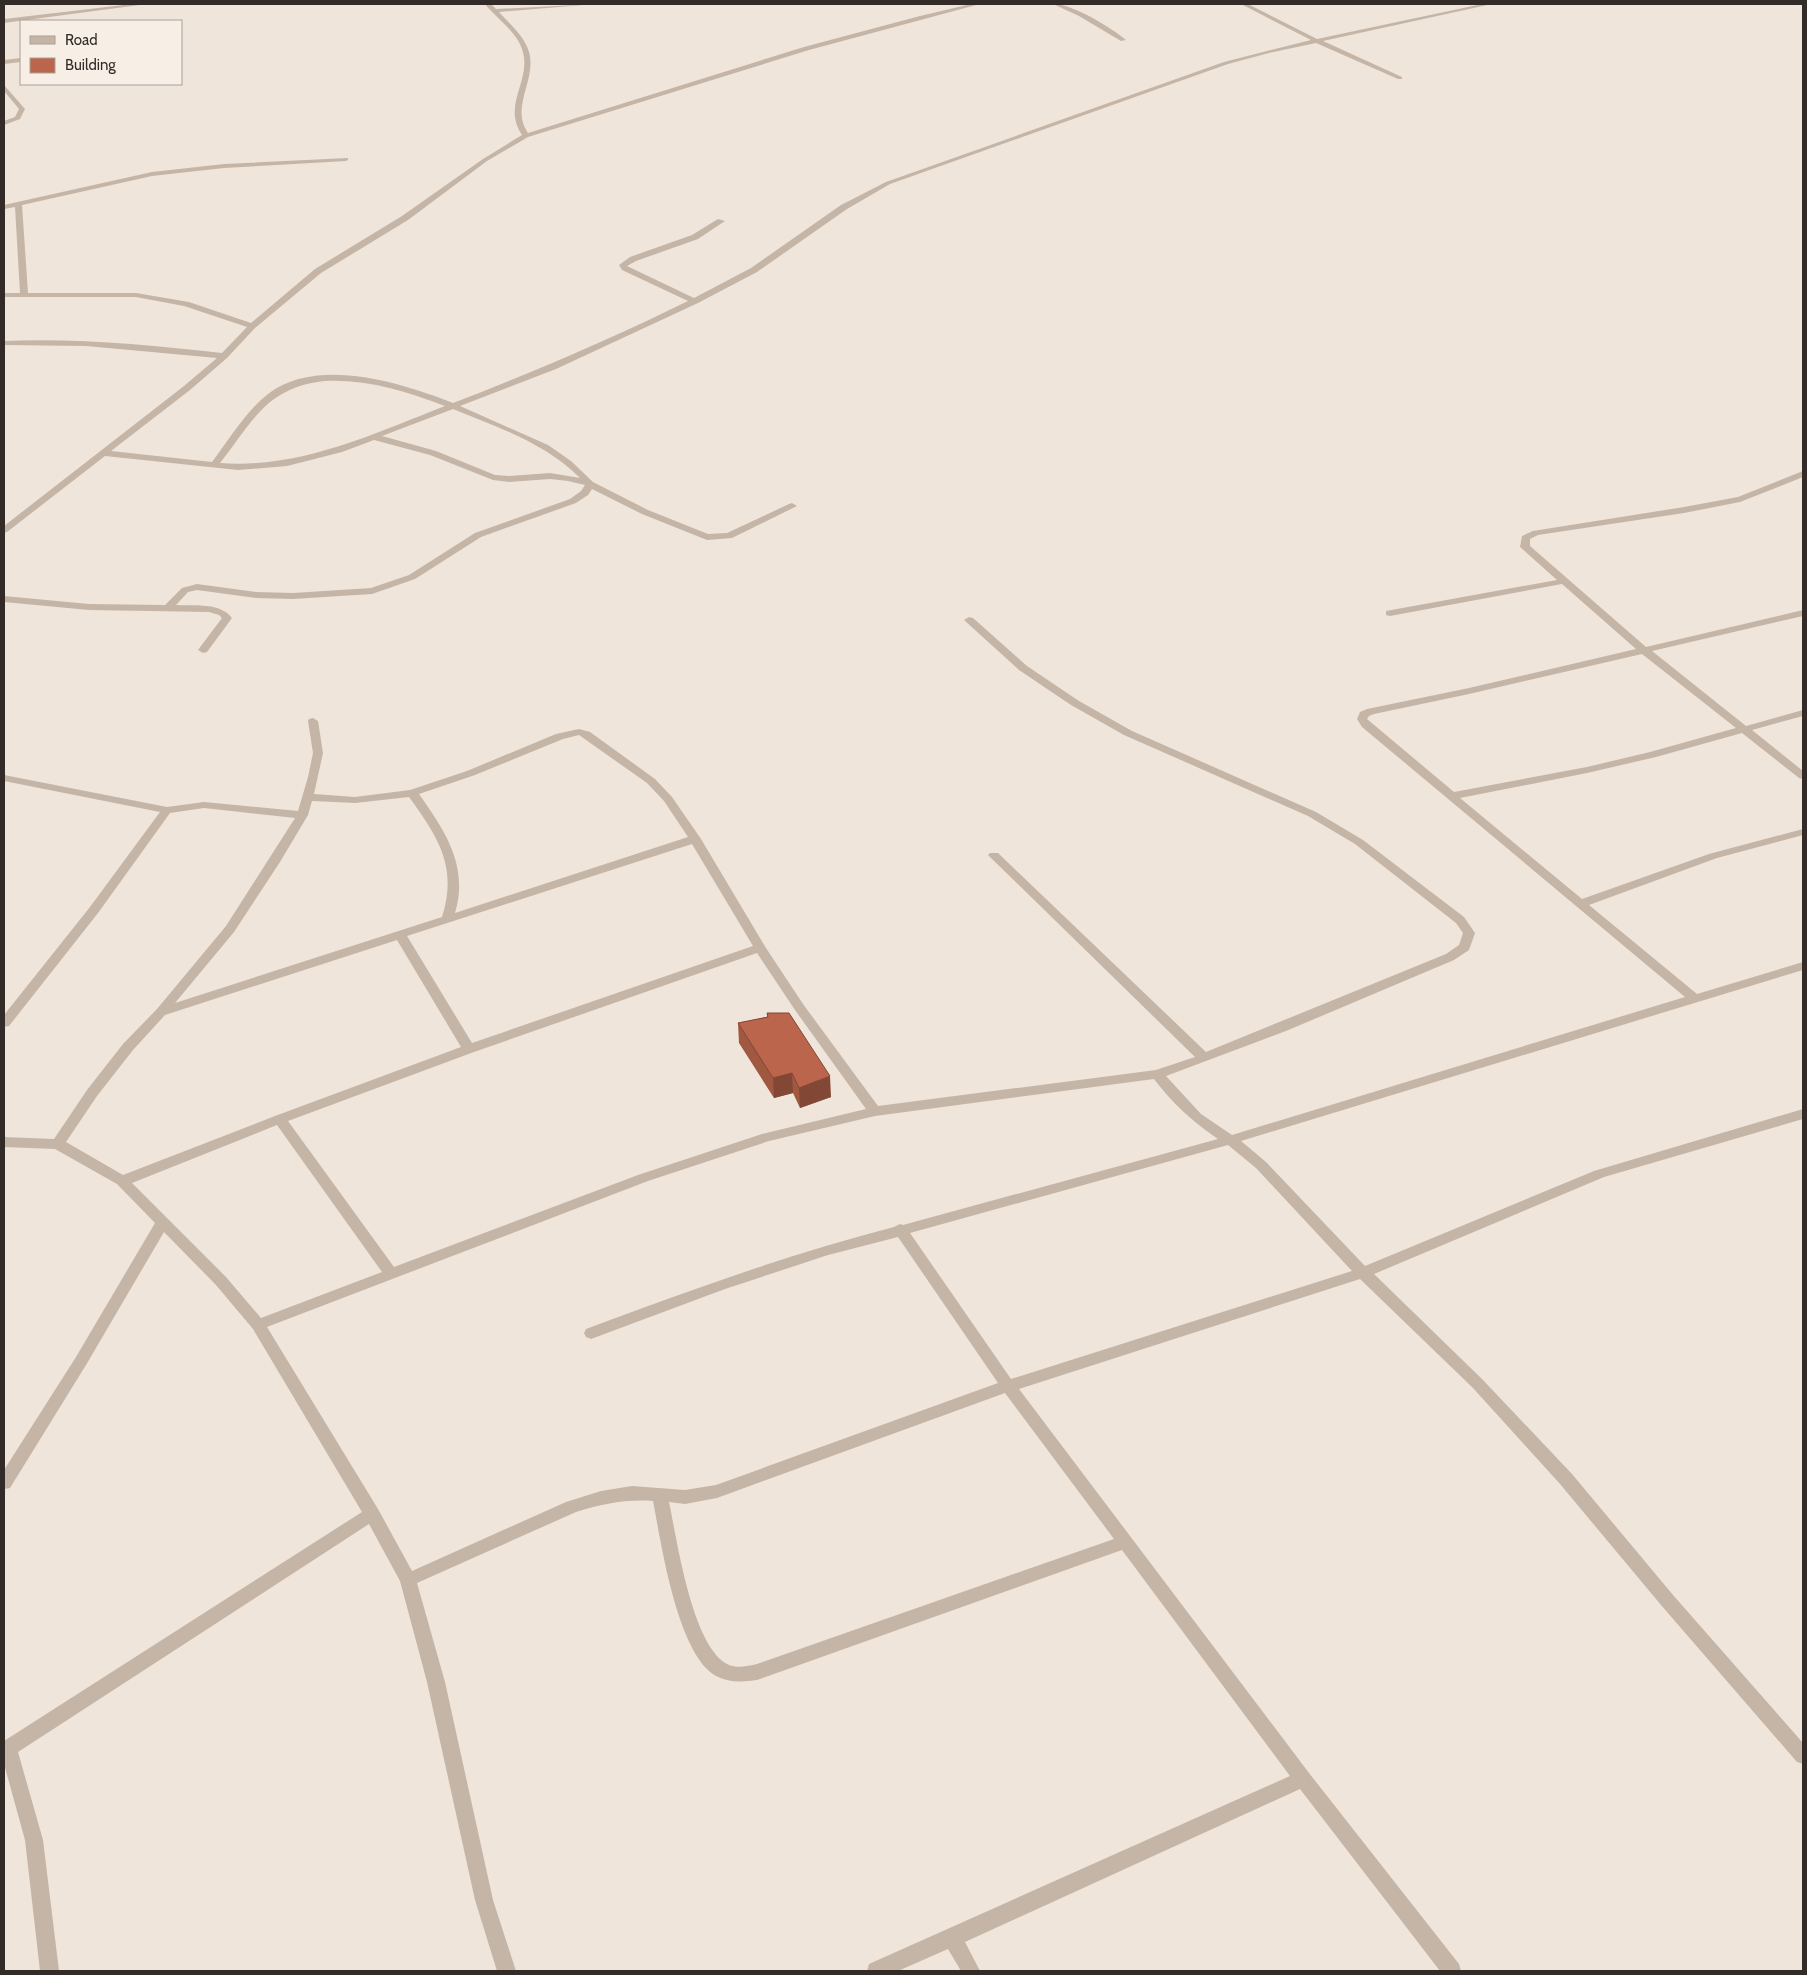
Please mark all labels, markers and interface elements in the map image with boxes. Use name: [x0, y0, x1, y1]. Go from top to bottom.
legend: [20, 20, 182, 85]
text: Road: [65, 31, 98, 49]
text: Building: [65, 56, 116, 74]

